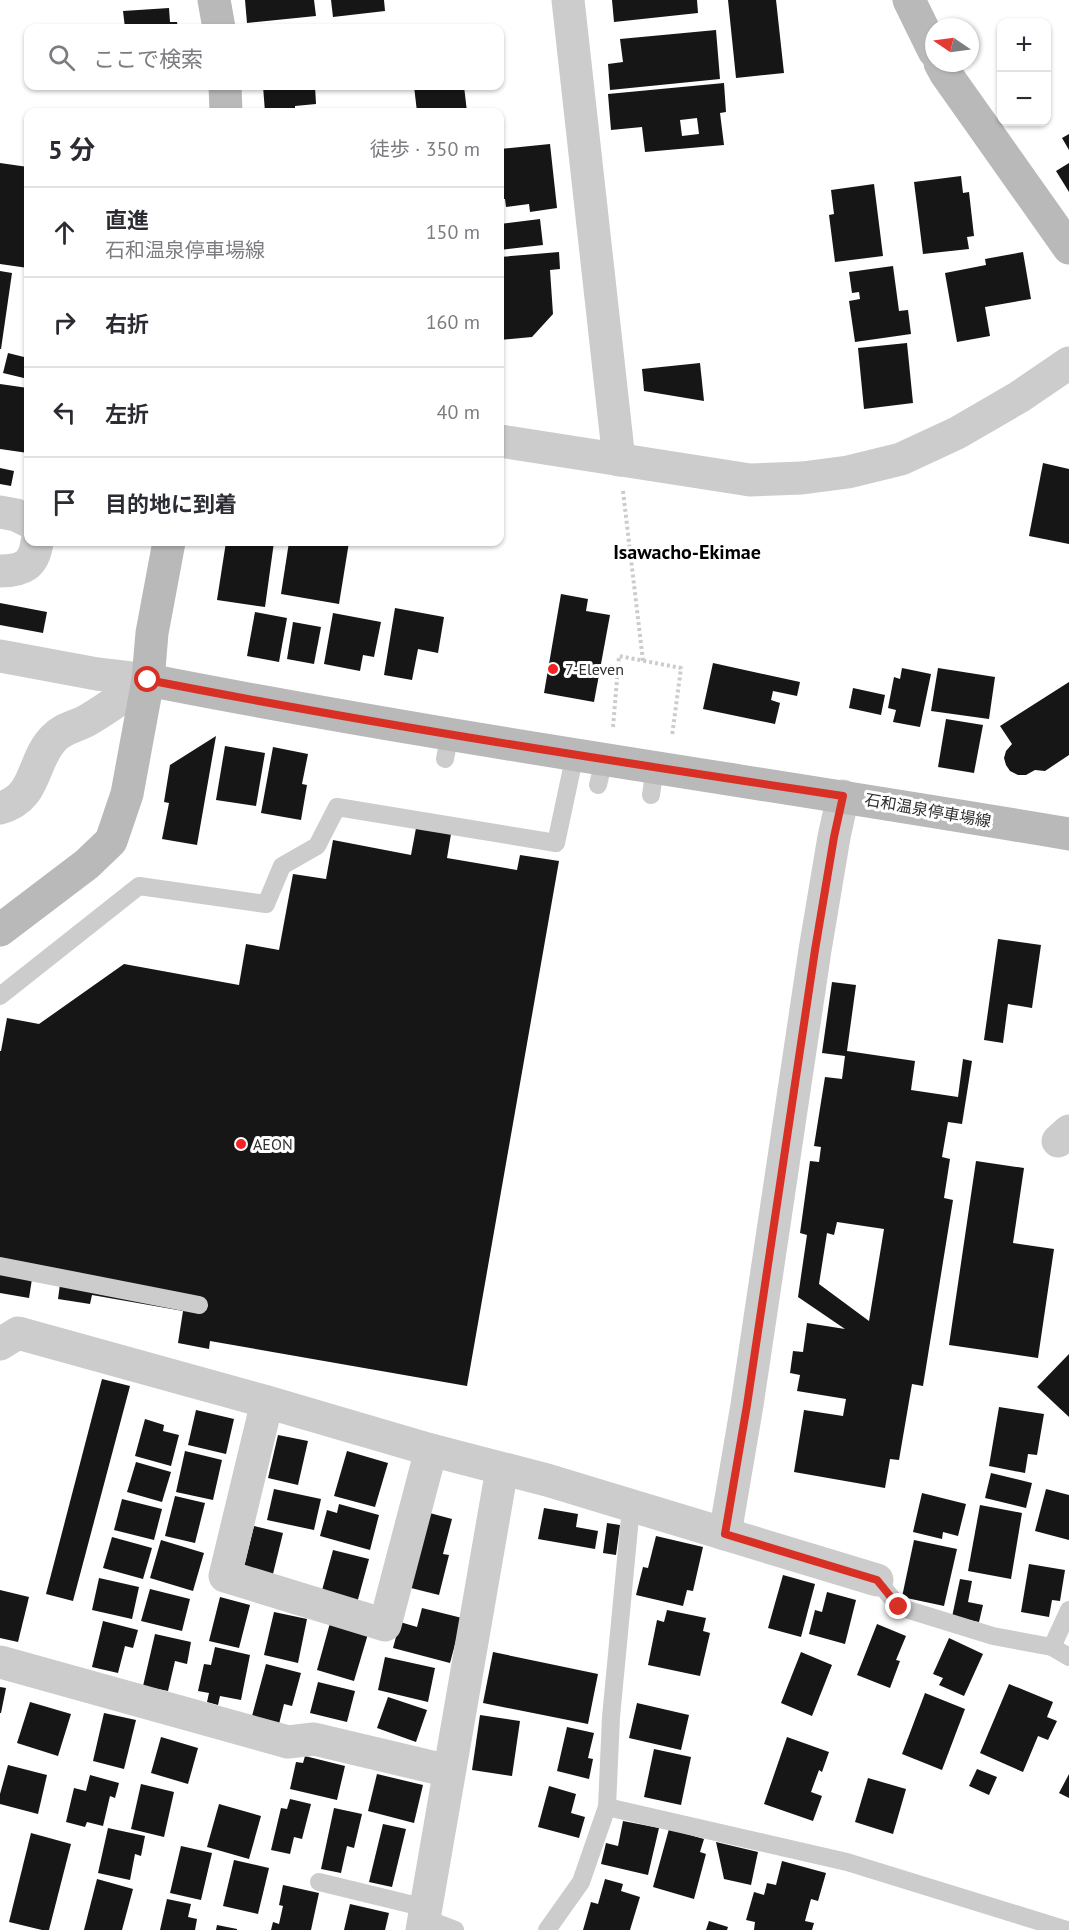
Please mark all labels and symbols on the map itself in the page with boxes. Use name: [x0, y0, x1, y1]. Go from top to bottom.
north arrow: [925, 18, 979, 72]
district label: Isawacho-Ekimae: [613, 539, 761, 565]
place label: 7-Eleven: [565, 659, 624, 679]
marker: 7-Eleven: [546, 662, 560, 676]
route start: [134, 666, 160, 692]
street label: 石和温泉停車場線: [863, 789, 993, 831]
place label: AEON: [253, 1134, 293, 1154]
marker: AEON: [234, 1137, 248, 1151]
route end: [885, 1593, 911, 1619]

